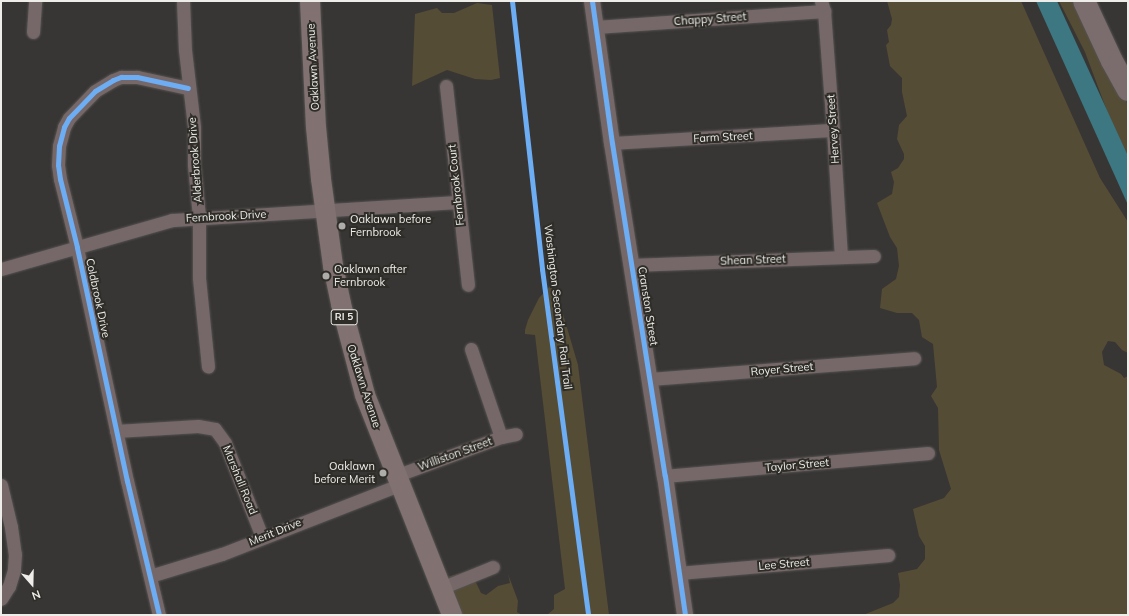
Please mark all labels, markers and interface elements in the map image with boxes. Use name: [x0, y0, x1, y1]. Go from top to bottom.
street label: Chappy Street: [673, 10, 747, 28]
street label: Oaklawn Avenue: [304, 23, 322, 111]
street label: Hervey Street: [824, 94, 842, 164]
street label: Alderbrook Drive: [185, 117, 205, 203]
street label: Farm Street: [693, 129, 753, 145]
street label: Fernbrook Court: [445, 144, 467, 226]
street label: Fernbrook Drive: [185, 207, 267, 225]
place label: Oaklawn before Fernbrook: [350, 213, 431, 239]
marker: Oaklawn before Fernbrook: [337, 221, 347, 231]
street label: Washington Secondary Rail Trail: [541, 224, 575, 390]
street label: Shean Street: [720, 252, 786, 268]
street label: Coldbrook Drive: [83, 257, 113, 339]
place label: Oaklawn after Fernbrook: [334, 263, 407, 289]
street label: Cranston Street: [635, 266, 661, 346]
marker: Oaklawn after Fernbrook: [321, 271, 331, 281]
road number: RI 5: [330, 309, 358, 325]
street label: Oaklawn Avenue: [344, 343, 384, 429]
street label: Royer Street: [750, 360, 814, 378]
street label: Williston Street: [416, 434, 494, 474]
street label: Marshall Road: [220, 443, 260, 517]
street label: Taylor Street: [764, 456, 830, 474]
place label: Oaklawn before Merit: [314, 460, 375, 486]
marker: Oaklawn before Merit: [378, 468, 388, 478]
street label: Merit Drive: [247, 516, 303, 548]
street label: Lee Street: [758, 555, 810, 573]
north arrow: [12, 564, 52, 604]
text: N: [30, 587, 42, 603]

